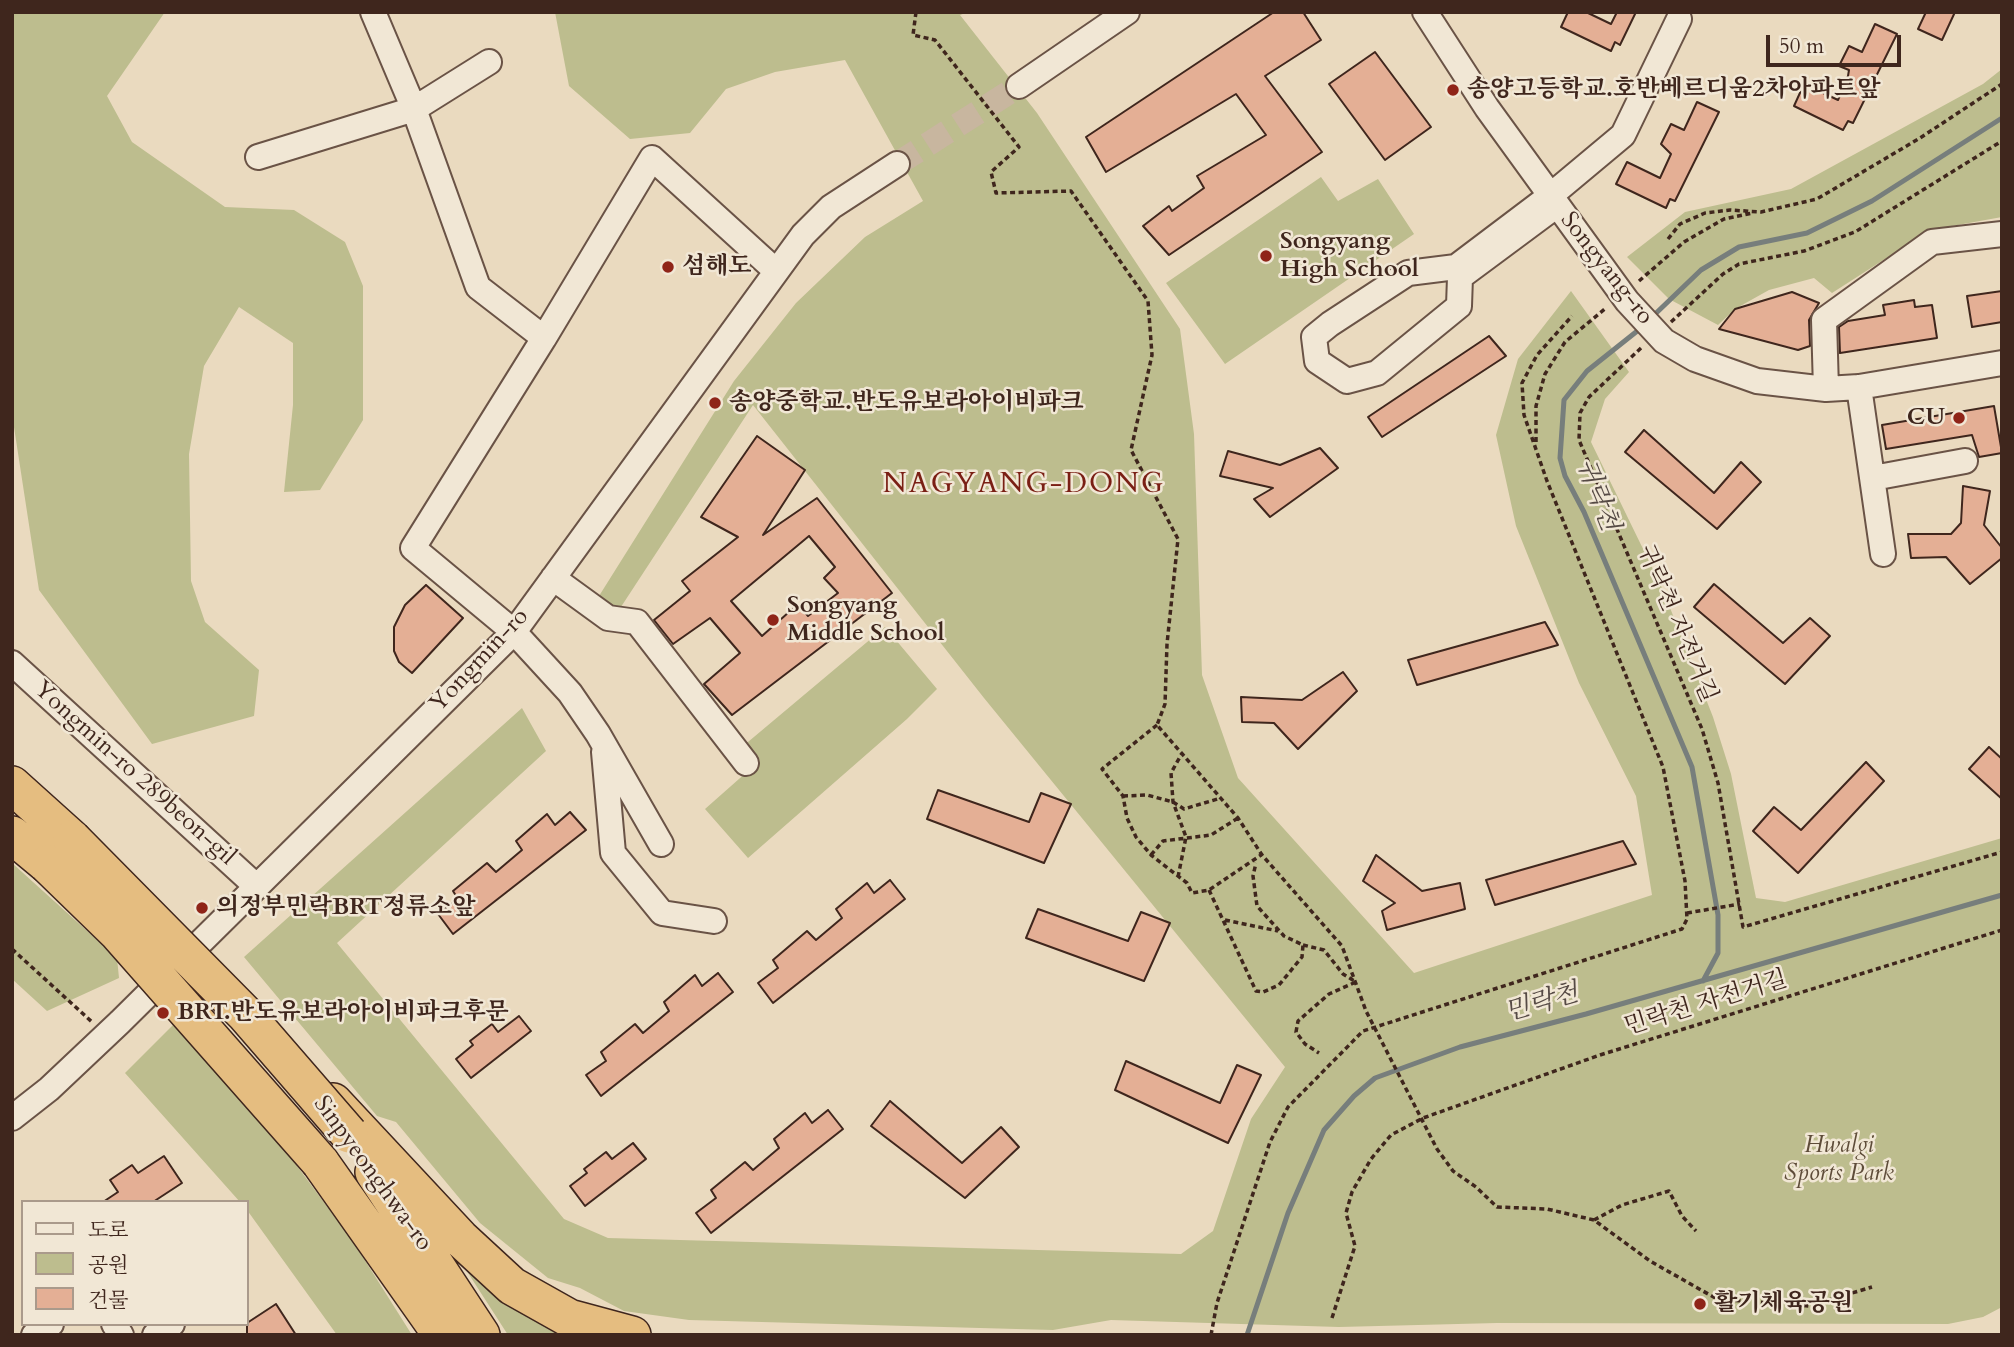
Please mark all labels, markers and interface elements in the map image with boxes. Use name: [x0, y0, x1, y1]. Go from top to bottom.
scale bar: [1769, 21, 1904, 65]
text: 50 m: [1779, 32, 1824, 61]
place label: 송양고등학교.호반베르디움2차아파트앞: [1467, 76, 1880, 104]
marker: 송양고등학교.호반베르디움2차아파트앞: [1445, 82, 1461, 98]
street label: Songyang-ro: [1553, 207, 1659, 331]
place label: Songyang High School: [1280, 228, 1419, 284]
marker: Songyang High School: [1258, 248, 1274, 264]
place label: 섬해도: [682, 253, 752, 281]
marker: 섬해도: [660, 259, 676, 275]
place label: 송양중학교.반도유보라아이비파크: [729, 389, 1084, 417]
marker: 송양중학교.반도유보라아이비파크: [707, 395, 723, 411]
place label: CU: [1907, 404, 1945, 432]
marker: CU: [1951, 410, 1967, 426]
water label: 귀락천: [1568, 454, 1624, 536]
district label: NAGYANG-DONG: [884, 469, 1164, 503]
street label: 귀락천 자전거길: [1630, 541, 1722, 707]
place label: Songyang Middle School: [787, 592, 945, 648]
street label: Yongmin-ro: [425, 603, 535, 719]
marker: Songyang Middle School: [765, 612, 781, 628]
street label: Yongmin-ro 289beon-gil: [27, 676, 241, 872]
place label: 의정부민락BRT정류소앞: [216, 894, 475, 922]
marker: 의정부민락BRT정류소앞: [194, 900, 210, 916]
street label: 민락천 자전거길: [1621, 966, 1791, 1042]
water label: 민락천: [1501, 979, 1583, 1029]
place label: BRT.반도유보라아이비파크후문: [177, 999, 509, 1027]
marker: BRT.반도유보라아이비파크후문: [155, 1005, 171, 1021]
street label: Sinpyeonghwa-ro: [306, 1091, 438, 1257]
park label: Hwalgi Sports Park: [1784, 1132, 1894, 1188]
legend: [21, 1200, 248, 1326]
text: 도로: [88, 1216, 129, 1245]
text: 공원: [88, 1251, 129, 1280]
text: 건물: [88, 1286, 129, 1315]
place label: 활기체육공원: [1714, 1290, 1853, 1318]
marker: 활기체육공원: [1692, 1296, 1708, 1312]

